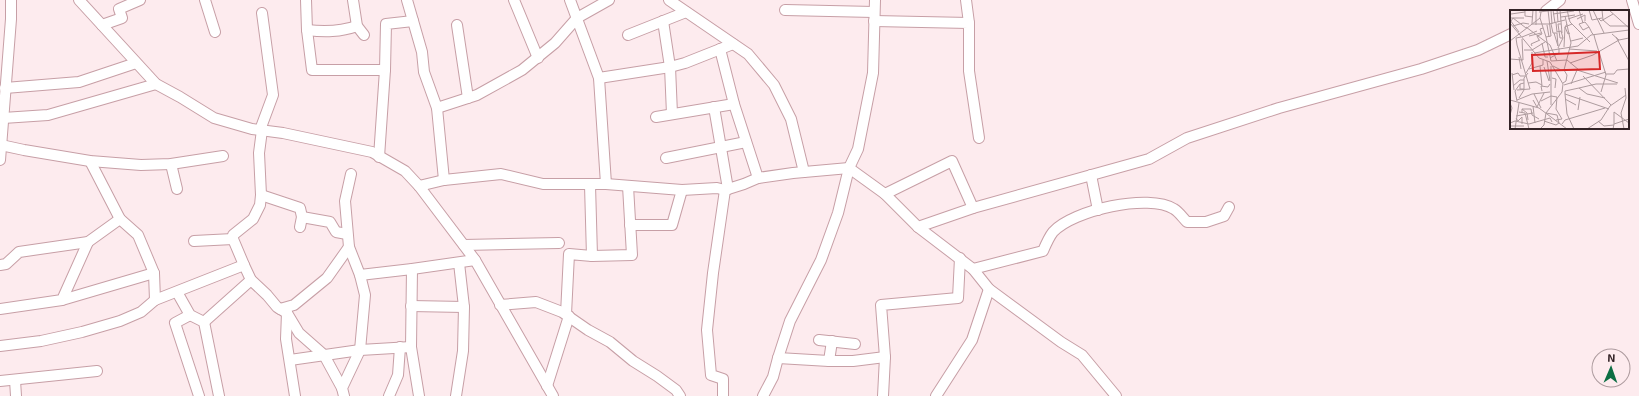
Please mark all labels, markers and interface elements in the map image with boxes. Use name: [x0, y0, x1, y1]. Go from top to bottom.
inset map: [1510, 10, 1629, 129]
north arrow: [1591, 348, 1631, 388]
text: N: [1607, 351, 1616, 364]

